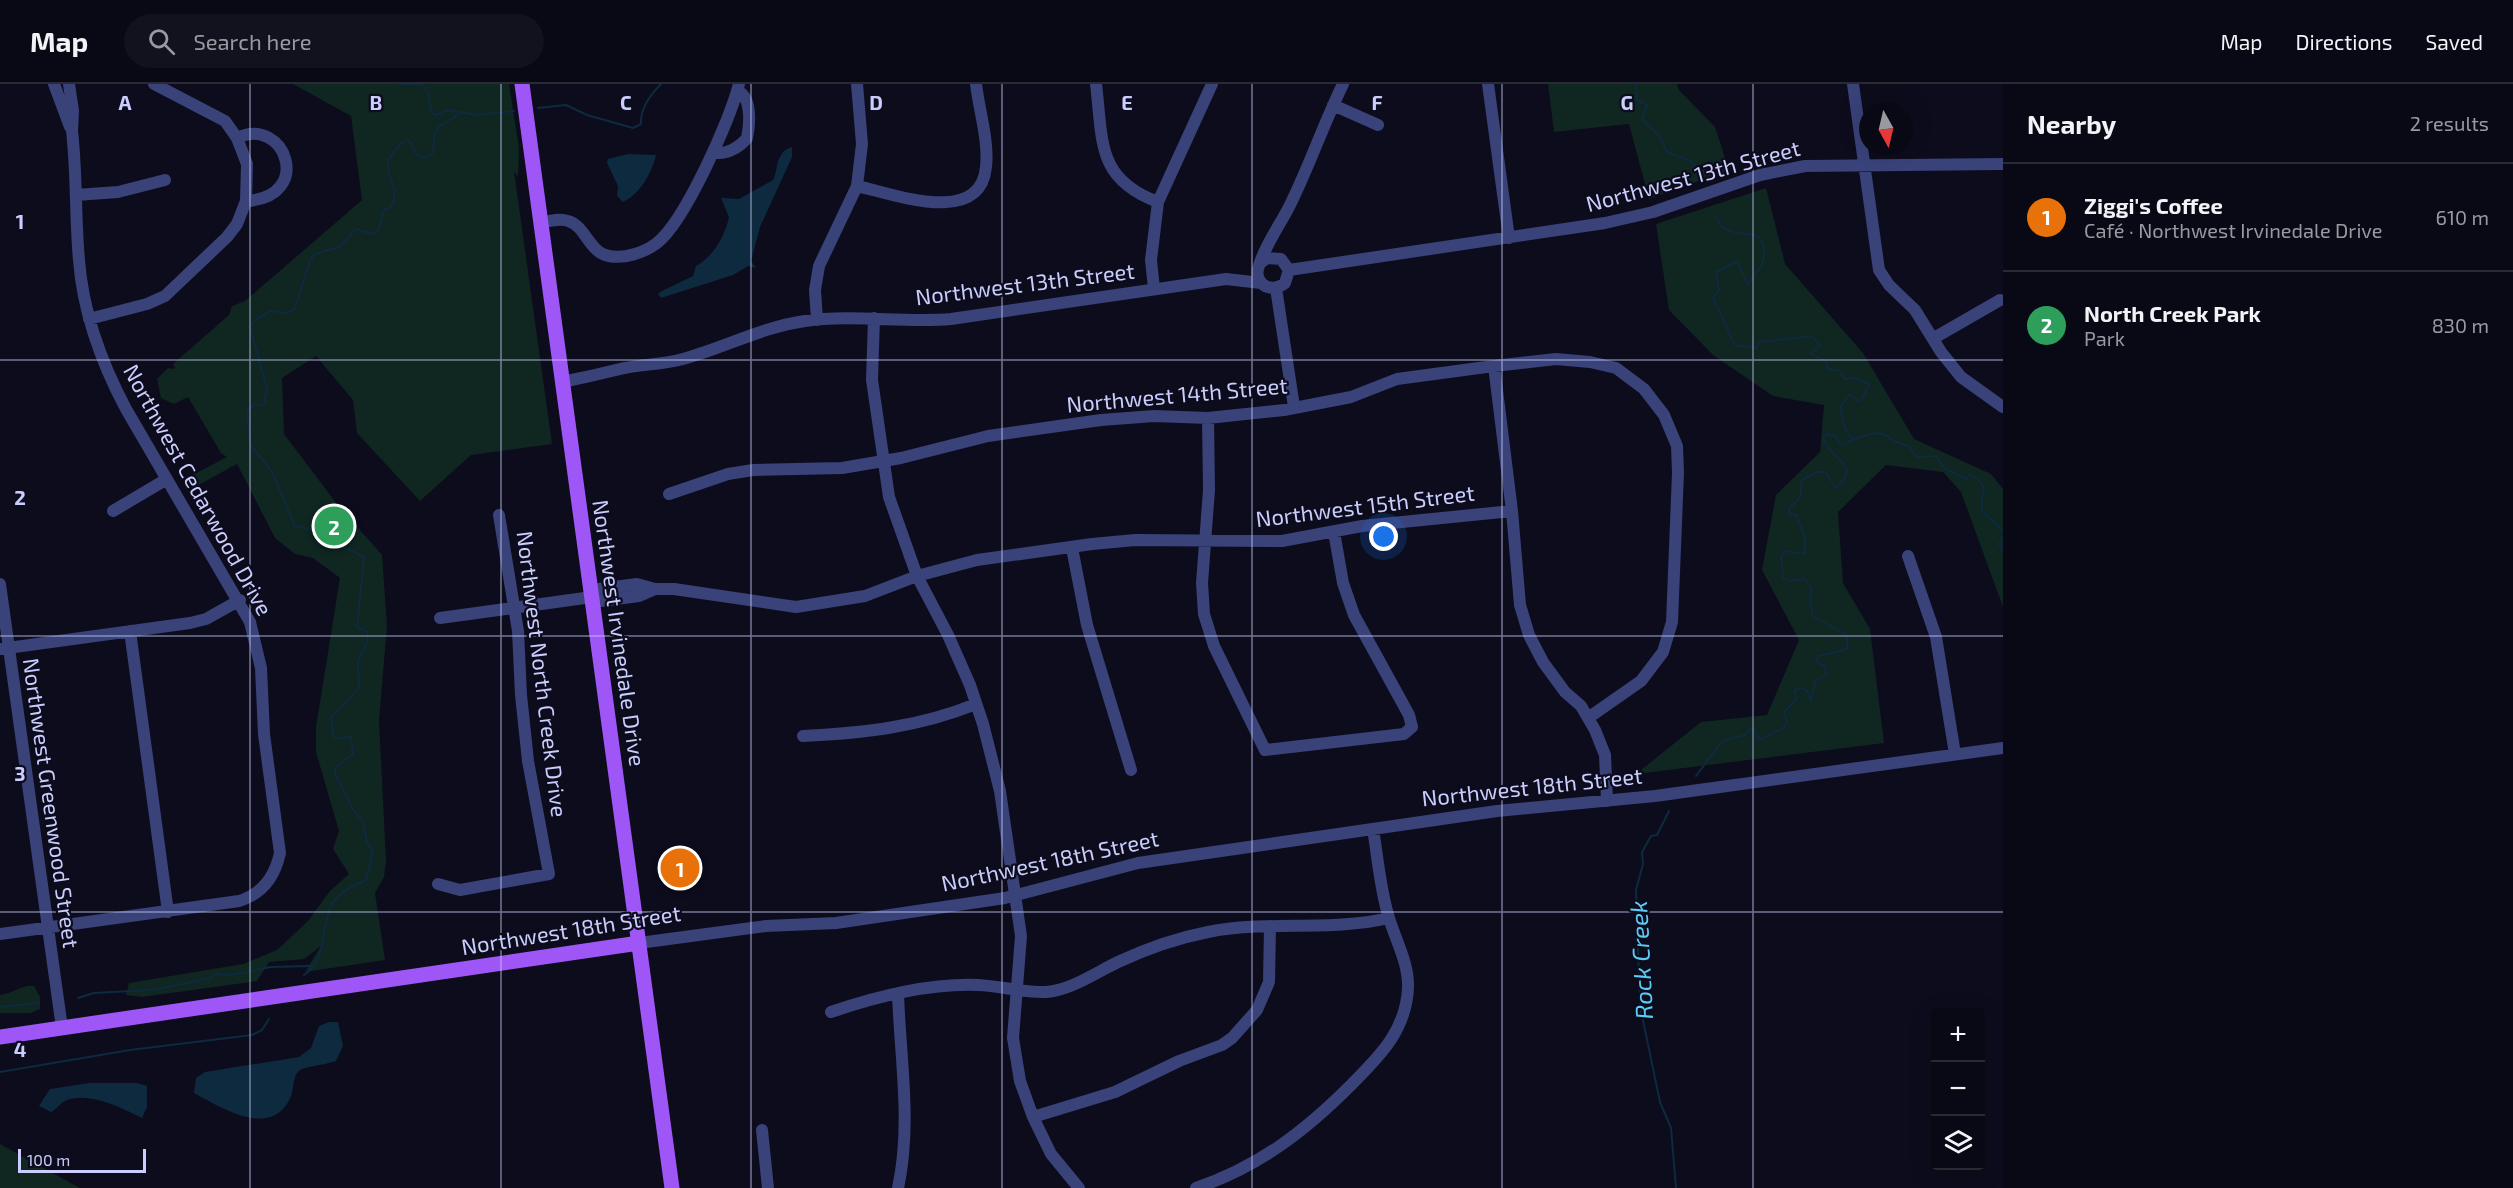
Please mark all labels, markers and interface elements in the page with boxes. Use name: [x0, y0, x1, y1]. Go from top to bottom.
search box: [124, 14, 544, 68]
text: Map: [30, 24, 88, 58]
icon: search: [145, 25, 178, 58]
text: Search here: [193, 28, 312, 54]
text: Map: [2220, 29, 2263, 54]
text: Directions: [2296, 29, 2392, 54]
text: Saved: [2425, 29, 2483, 54]
text: A: [118, 90, 132, 114]
text: B: [370, 90, 382, 114]
text: C: [620, 90, 632, 114]
text: D: [869, 90, 883, 114]
text: E: [1121, 90, 1133, 114]
text: F: [1371, 90, 1383, 114]
text: G: [1621, 90, 1633, 114]
north arrow: [1859, 102, 1913, 156]
text: Nearby: [2027, 108, 2116, 139]
text: 2 results: [2410, 111, 2489, 135]
street label: Northwest 13th Street: [1583, 134, 1803, 216]
text: Ziggi's Coffee: [2084, 192, 2223, 218]
text: 1: [2042, 205, 2051, 229]
text: 610 m: [2436, 205, 2489, 229]
text: 1: [16, 209, 24, 233]
text: Café · Northwest Irvinedale Drive: [2084, 218, 2383, 242]
street label: Northwest 13th Street: [914, 257, 1136, 309]
text: North Creek Park: [2084, 300, 2261, 326]
text: 2: [2041, 313, 2052, 337]
text: 830 m: [2432, 313, 2489, 337]
text: Park: [2084, 326, 2125, 350]
street label: Northwest Cedarwood Drive: [119, 359, 279, 620]
street label: Northwest 14th Street: [1065, 371, 1289, 417]
street label: Northwest 15th Street: [1254, 479, 1476, 531]
text: 2: [14, 485, 26, 509]
street label: Northwest Irvinedale Drive: [588, 498, 652, 768]
pin: 2: [314, 504, 354, 548]
your location: [1369, 522, 1398, 551]
street label: Northwest North Creek Drive: [513, 529, 573, 818]
street label: Northwest Greenwood Street: [19, 656, 85, 950]
text: 3: [14, 761, 26, 785]
street label: Northwest 18th Street: [1420, 761, 1643, 811]
street label: Northwest 18th Street: [939, 824, 1161, 896]
pin: 1: [660, 846, 700, 890]
street label: Northwest 18th Street: [459, 899, 682, 959]
water label: Rock Creek: [1623, 900, 1658, 1020]
map controls: [1931, 1008, 1985, 1170]
button: +: [1931, 1008, 1985, 1062]
text: 4: [14, 1037, 27, 1061]
button: −: [1931, 1062, 1985, 1116]
button: layers: [1931, 1116, 1985, 1170]
scale bar: [18, 1146, 146, 1174]
text: 100 m: [27, 1150, 70, 1169]

